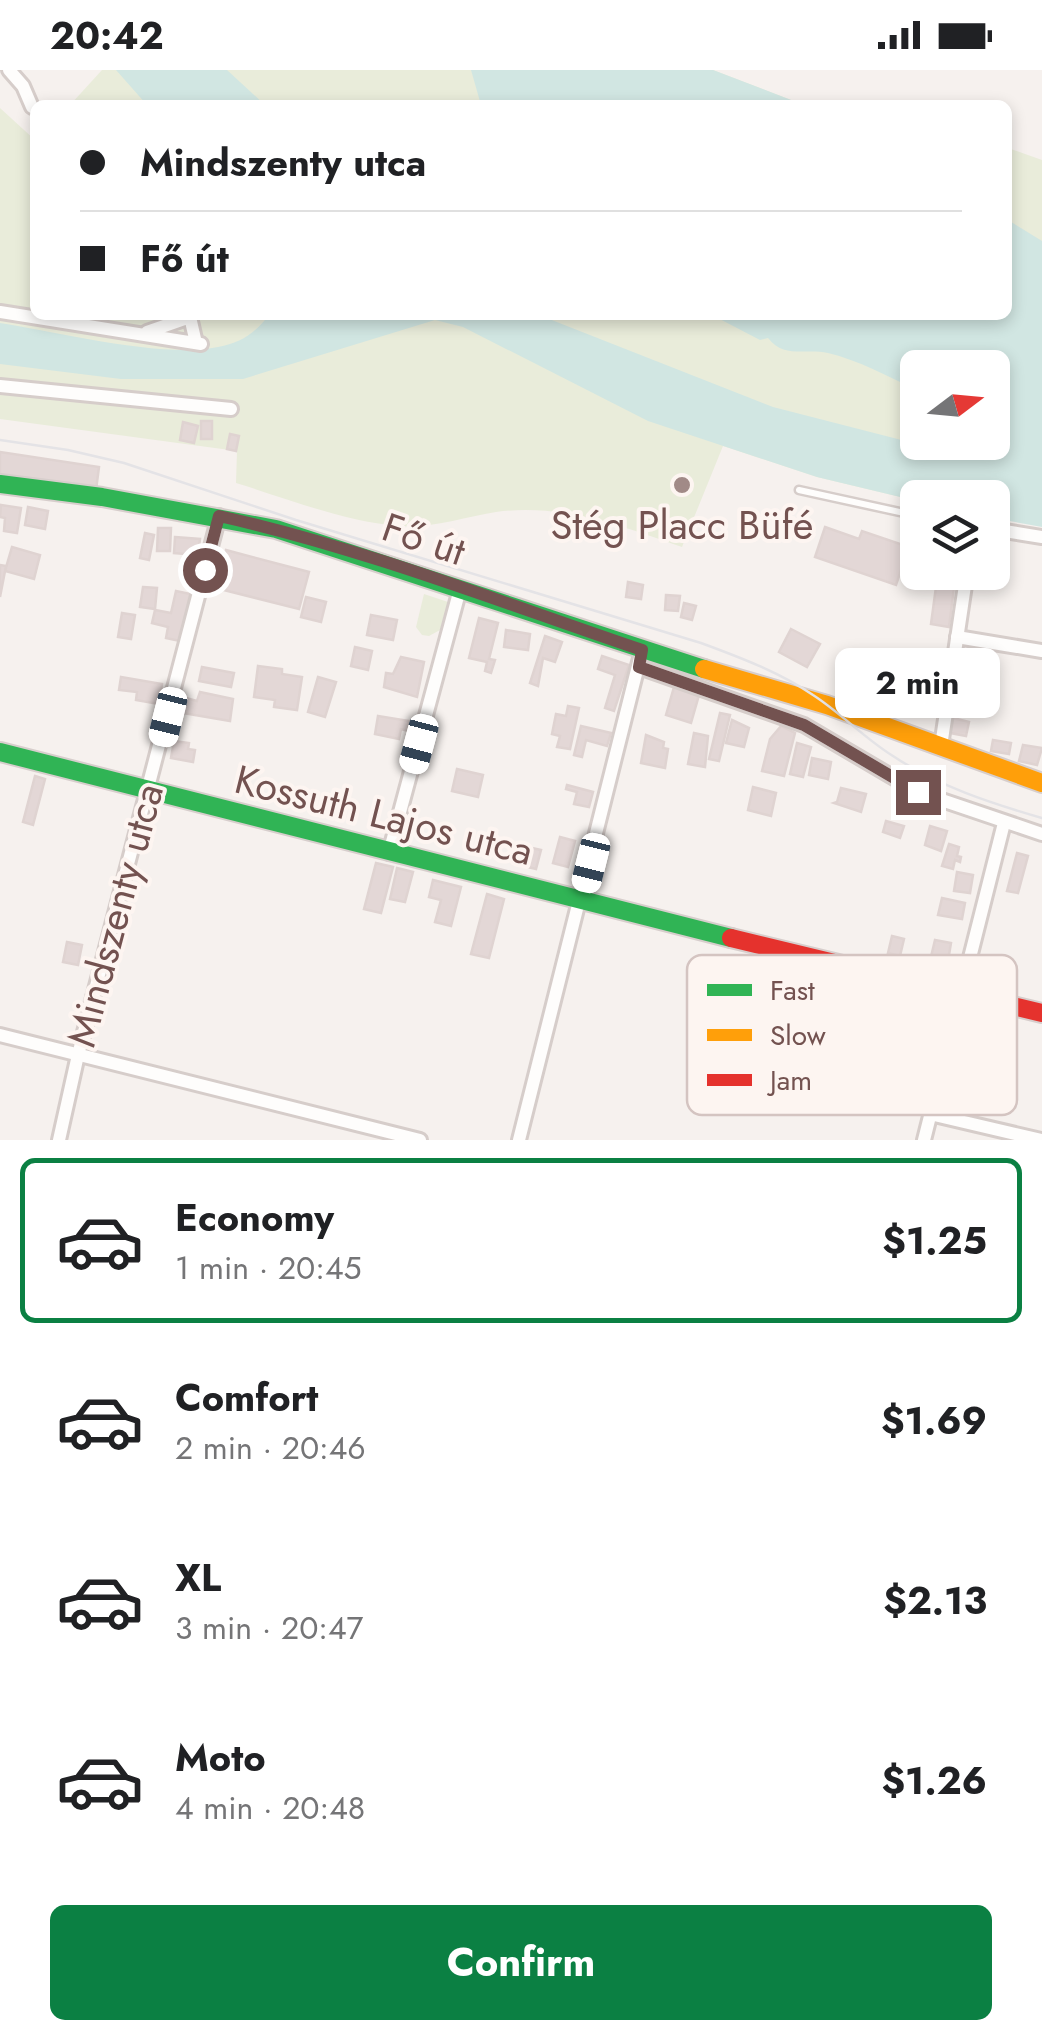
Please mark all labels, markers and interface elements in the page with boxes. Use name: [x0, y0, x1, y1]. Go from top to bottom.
text: 20:42: [50, 8, 164, 63]
text: Mindszenty utca: [140, 135, 426, 190]
text: Fő út: [140, 231, 229, 286]
north arrow: [900, 350, 1010, 460]
map controls: [900, 350, 1010, 590]
marker: Stég Placc Büfé: [671, 474, 693, 496]
button: layers: [900, 480, 1010, 590]
place label: Stég Placc Büfé: [551, 496, 813, 554]
street label: Fő út: [375, 498, 474, 580]
route start: [183, 548, 228, 593]
callout: 2 min: [836, 647, 1000, 717]
text: 2 min: [875, 660, 960, 706]
car: [146, 684, 190, 750]
car: [397, 711, 441, 777]
street label: Kossuth Lajos utca: [229, 750, 539, 880]
route end: [896, 770, 941, 815]
street label: Mindszenty utca: [52, 777, 178, 1053]
car: [569, 830, 613, 896]
legend: [687, 955, 1017, 1115]
text: Fast: [770, 970, 815, 1011]
text: Slow: [770, 1015, 826, 1056]
text: Jam: [766, 1060, 812, 1101]
text: Economy: [175, 1190, 334, 1245]
icon: car: [55, 1196, 145, 1286]
text: $1.25: [882, 1213, 987, 1268]
text: 1 min · 20:45: [175, 1245, 362, 1291]
text: Comfort: [175, 1370, 318, 1425]
icon: car: [55, 1376, 145, 1466]
text: $1.69: [881, 1393, 987, 1448]
text: 2 min · 20:46: [175, 1425, 366, 1471]
text: XL: [175, 1550, 221, 1605]
icon: car: [55, 1556, 145, 1646]
text: $2.13: [883, 1573, 987, 1628]
text: 3 min · 20:47: [175, 1605, 363, 1651]
text: Moto: [175, 1730, 266, 1785]
icon: car: [55, 1736, 145, 1826]
text: $1.26: [881, 1753, 987, 1808]
text: 4 min · 20:48: [175, 1785, 365, 1831]
button: Confirm: [50, 1905, 992, 2020]

